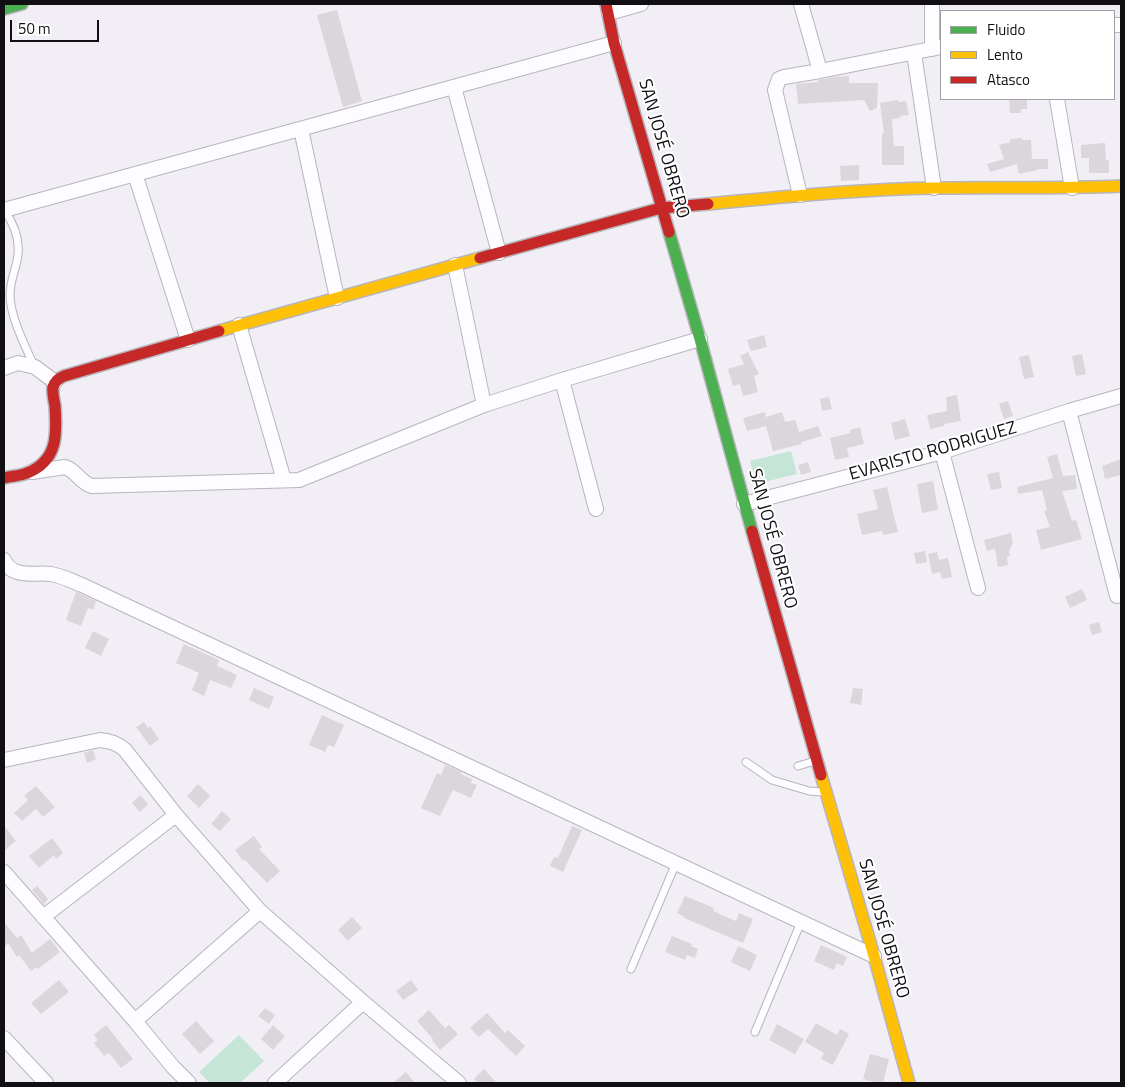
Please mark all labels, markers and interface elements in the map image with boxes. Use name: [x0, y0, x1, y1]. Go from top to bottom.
scale bar: [12, 10, 101, 42]
legend: [940, 10, 1115, 100]
text: 50 m: [18, 17, 51, 40]
text: Fluido: [987, 18, 1025, 41]
text: Lento: [987, 43, 1023, 66]
text: Atasco: [987, 68, 1030, 91]
street label: SAN JOSÉ OBRERO: [633, 77, 693, 221]
street label: EVARISTO RODRIGUEZ: [847, 418, 1019, 486]
street label: SAN JOSÉ OBRERO: [743, 467, 801, 611]
street label: SAN JOSÉ OBRERO: [853, 857, 913, 1001]

